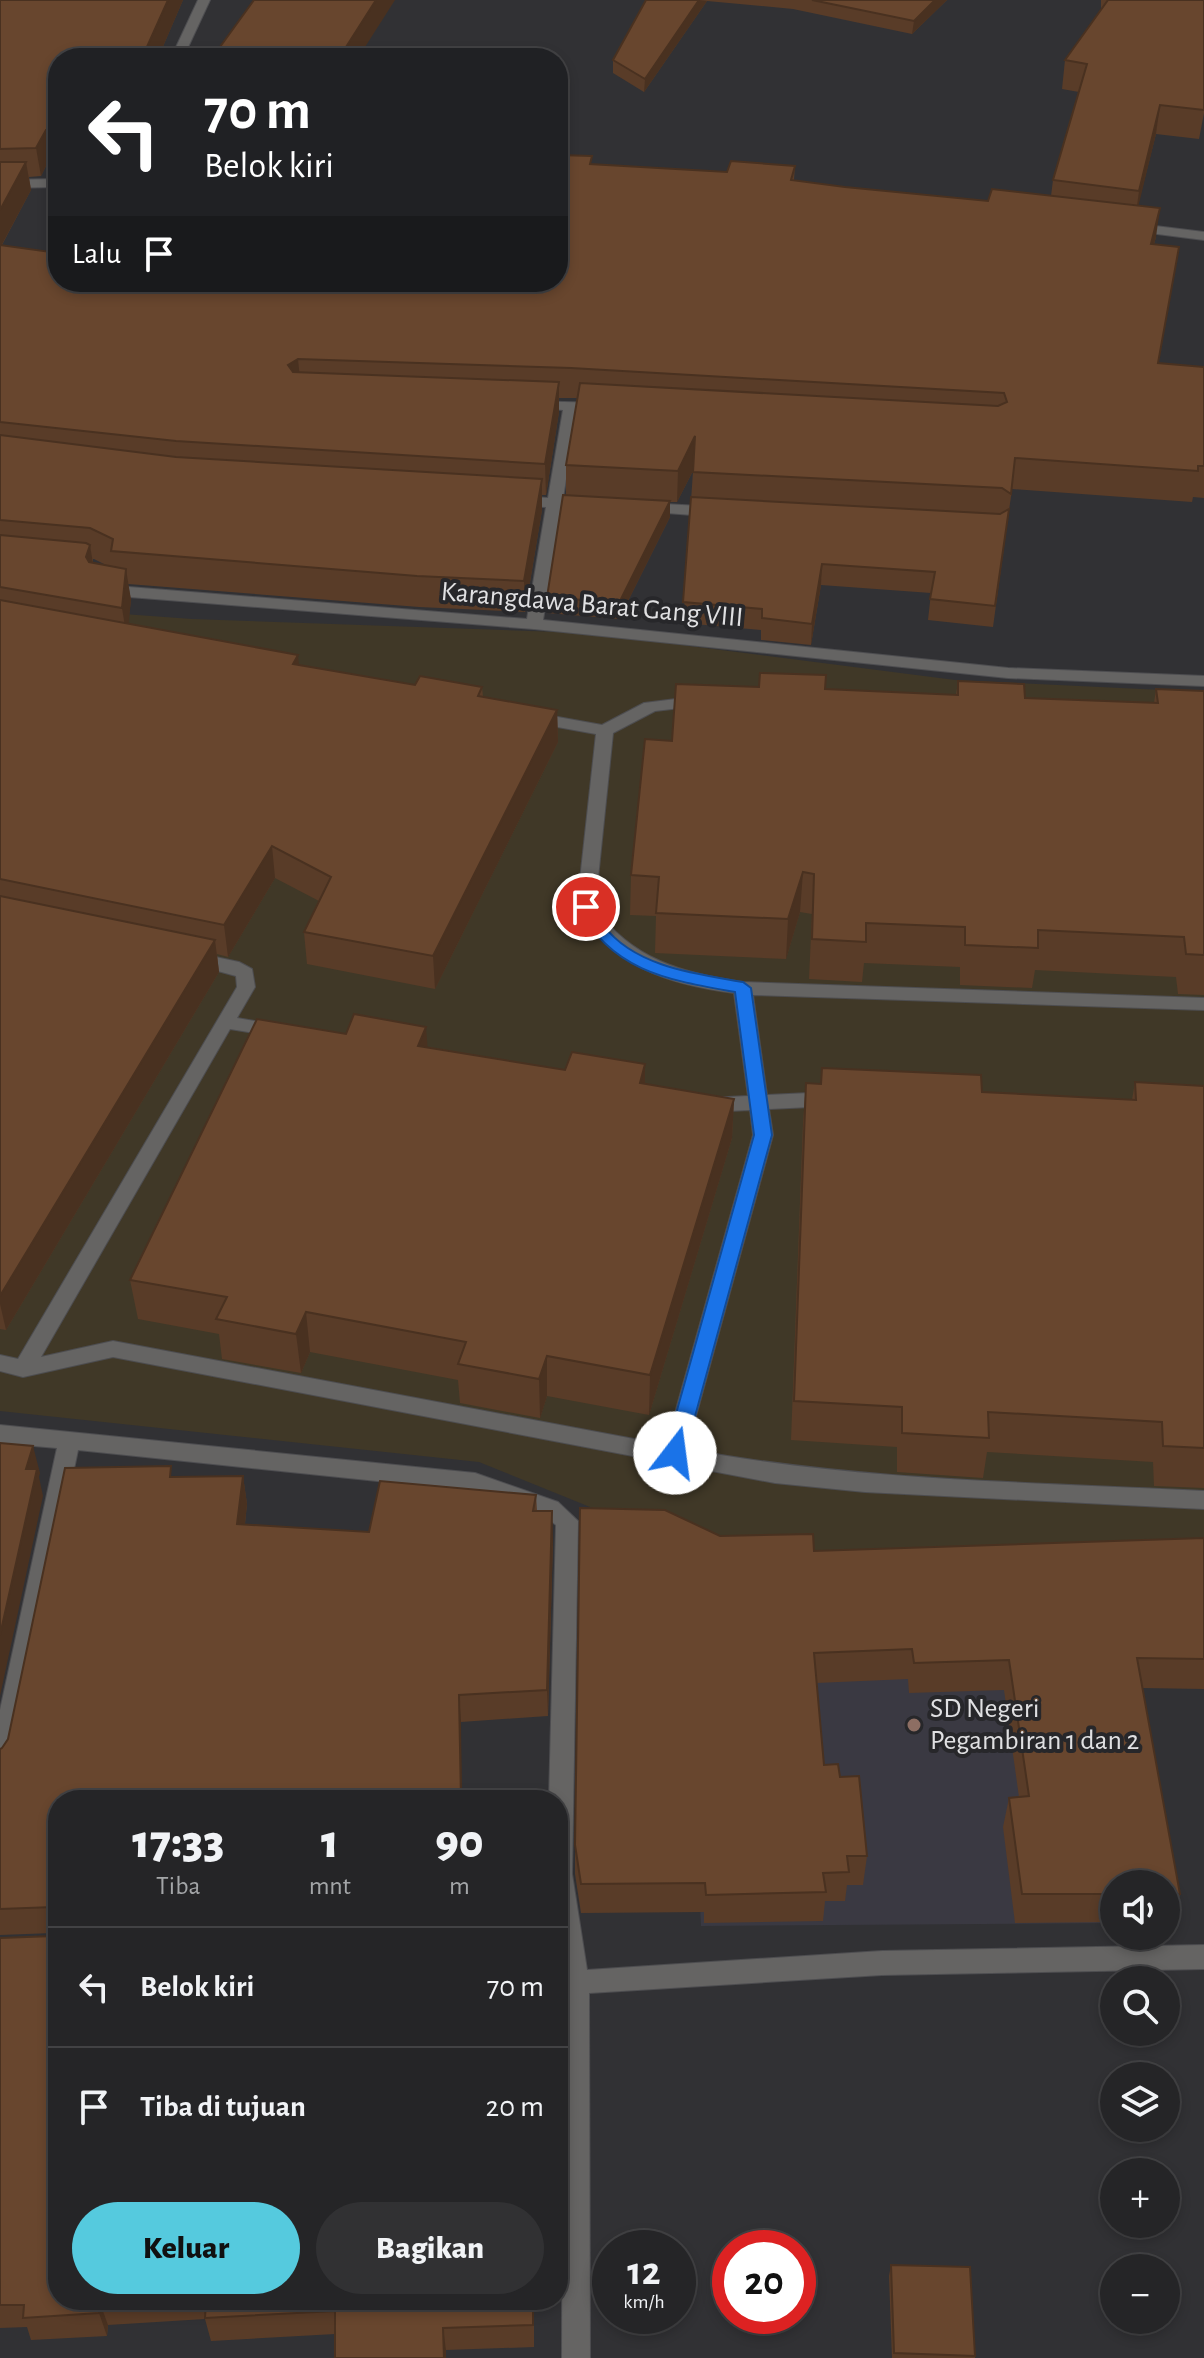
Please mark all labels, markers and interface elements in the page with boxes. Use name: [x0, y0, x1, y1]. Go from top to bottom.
icon: left: [72, 80, 176, 184]
text: 70 m: [204, 83, 311, 139]
text: Belok kiri: [204, 148, 334, 184]
icon: arrive: [137, 232, 181, 276]
text: Lalu: [72, 239, 121, 269]
street label: Karangdawa Barat Gang VIII: [440, 578, 744, 632]
pin: [552, 873, 620, 941]
icon: arrive: [564, 885, 608, 929]
position arrow: [633, 1411, 717, 1495]
place label: SD Negeri Pegambiran 1 dan 2: [930, 1695, 1139, 1755]
marker: SD Negeri Pegambiran 1 dan 2: [905, 1716, 923, 1734]
text: 17:33: [132, 1819, 224, 1867]
text: 1: [321, 1819, 339, 1867]
text: 90: [435, 1819, 484, 1867]
map controls: [1100, 1870, 1180, 2334]
button: sound: [1100, 1870, 1180, 1950]
text: Tiba: [156, 1873, 201, 1899]
text: mnt: [309, 1873, 351, 1899]
text: m: [449, 1873, 470, 1899]
icon: left: [72, 1965, 116, 2009]
button: search: [1100, 1966, 1180, 2046]
text: Belok kiri: [140, 1972, 254, 2002]
text: 70 m: [487, 1972, 544, 2002]
button: layers: [1100, 2062, 1180, 2142]
icon: arrive: [72, 2085, 116, 2129]
text: Tiba di tujuan: [140, 2092, 306, 2122]
text: 20 m: [486, 2092, 544, 2122]
button: +: [1100, 2158, 1180, 2238]
button: Keluar: [72, 2202, 300, 2294]
button: Bagikan: [316, 2202, 544, 2294]
speed limit sign: 20: [712, 2230, 816, 2334]
text: 12: [627, 2252, 661, 2292]
button: −: [1100, 2254, 1180, 2334]
text: km/h: [623, 2292, 665, 2312]

